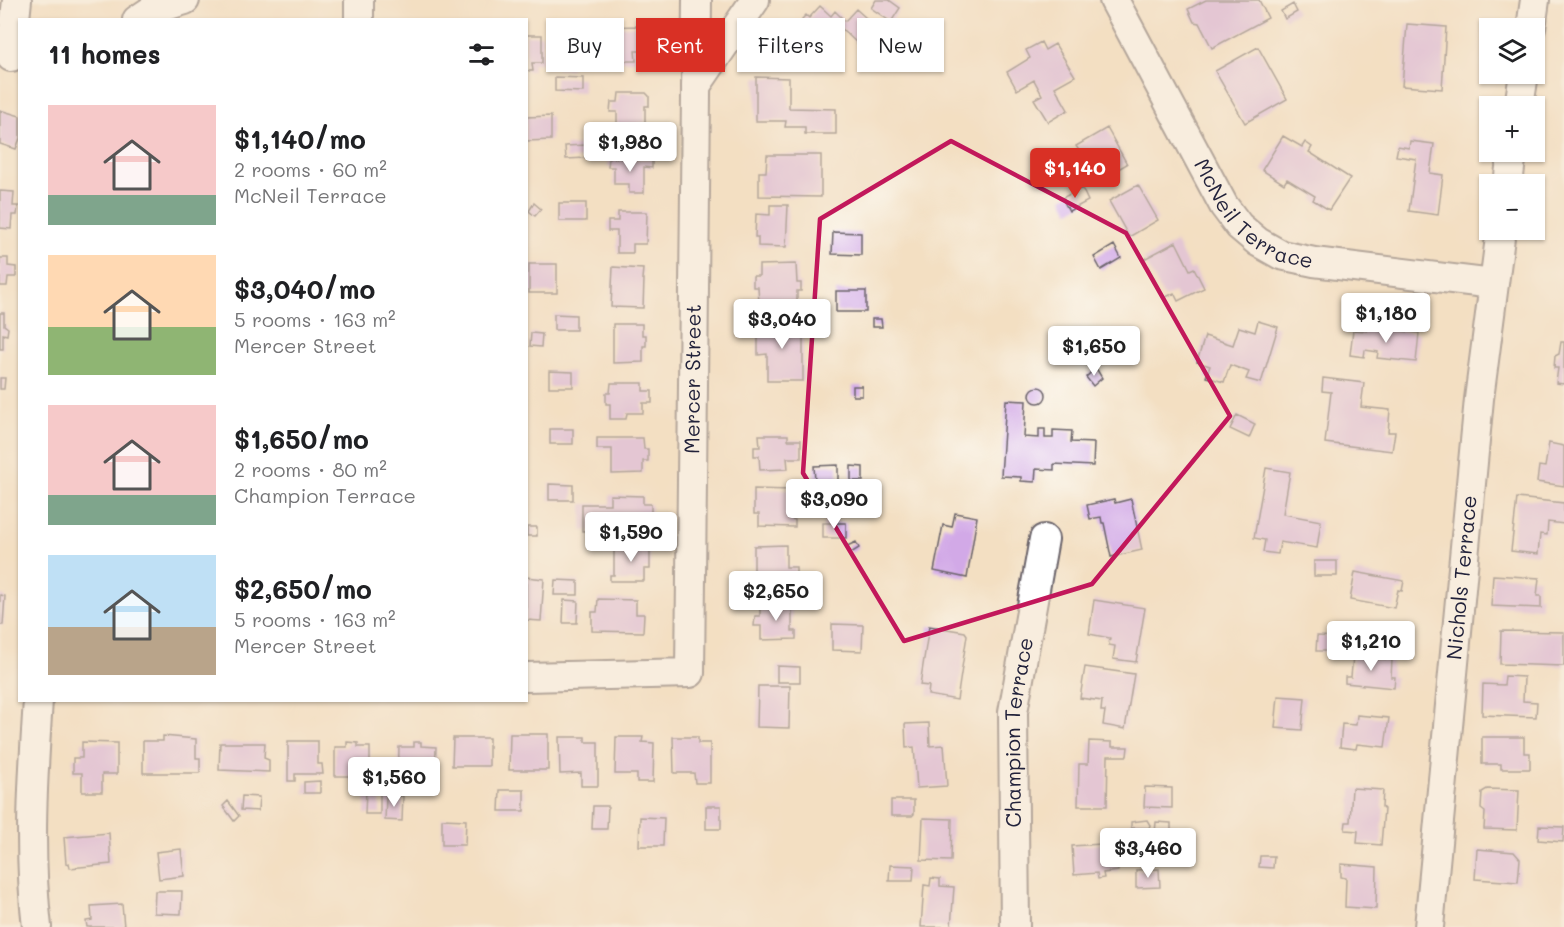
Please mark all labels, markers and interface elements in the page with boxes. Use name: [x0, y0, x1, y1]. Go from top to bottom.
chip: Buy: [546, 18, 624, 72]
chip: Rent: [636, 18, 725, 72]
chip: Filters: [737, 18, 845, 72]
chip: New: [857, 18, 944, 72]
map controls: [1479, 18, 1545, 240]
button: layers: [1479, 18, 1545, 84]
text: 11 homes: [48, 37, 161, 71]
icon: filters: [465, 38, 498, 71]
button: +: [1479, 96, 1545, 162]
text: $1,140/mo: [234, 122, 366, 156]
pin: $1,980: [581, 122, 679, 173]
text: $1,980: [598, 128, 662, 154]
icon: home: [96, 129, 168, 201]
pin: $1,140: [1026, 148, 1124, 199]
street label: McNeil Terrace: [1189, 153, 1316, 273]
text: $1,140: [1044, 154, 1106, 180]
text: 2 rooms · 60 m²: [234, 156, 387, 182]
button: −: [1479, 174, 1545, 240]
text: McNeil Terrace: [234, 182, 387, 208]
text: $3,040/mo: [234, 272, 375, 306]
icon: home: [96, 279, 168, 351]
pin: $1,180: [1337, 293, 1435, 344]
pin: $3,040: [733, 299, 831, 350]
text: $1,180: [1355, 299, 1417, 325]
street label: Mercer Street: [677, 304, 706, 454]
text: $3,040: [748, 305, 816, 331]
text: 5 rooms · 163 m²: [234, 306, 396, 332]
pin: $1,650: [1045, 326, 1143, 377]
text: Mercer Street: [234, 332, 377, 358]
text: $1,650: [1062, 332, 1126, 358]
text: $1,650/mo: [234, 422, 369, 456]
icon: home: [96, 429, 168, 501]
text: 2 rooms · 80 m²: [234, 456, 387, 482]
pin: $3,090: [785, 479, 883, 530]
text: Champion Terrace: [234, 482, 416, 508]
text: $3,090: [800, 485, 868, 511]
street label: Nichols Terrace: [1439, 494, 1482, 661]
pin: $1,590: [582, 512, 680, 563]
text: $1,590: [599, 518, 663, 544]
pin: $2,650: [727, 571, 825, 622]
text: $2,650/mo: [234, 572, 372, 606]
text: $2,650: [743, 577, 809, 603]
icon: home: [96, 579, 168, 651]
text: 5 rooms · 163 m²: [234, 606, 396, 632]
pin: $1,210: [1322, 621, 1420, 672]
text: $1,210: [1341, 627, 1401, 653]
text: Mercer Street: [234, 632, 377, 658]
street label: Champion Terrace: [998, 635, 1038, 828]
pin: $1,560: [345, 757, 443, 808]
text: $1,560: [362, 763, 426, 789]
pin: $3,460: [1099, 828, 1197, 879]
text: $3,460: [1114, 834, 1182, 860]

